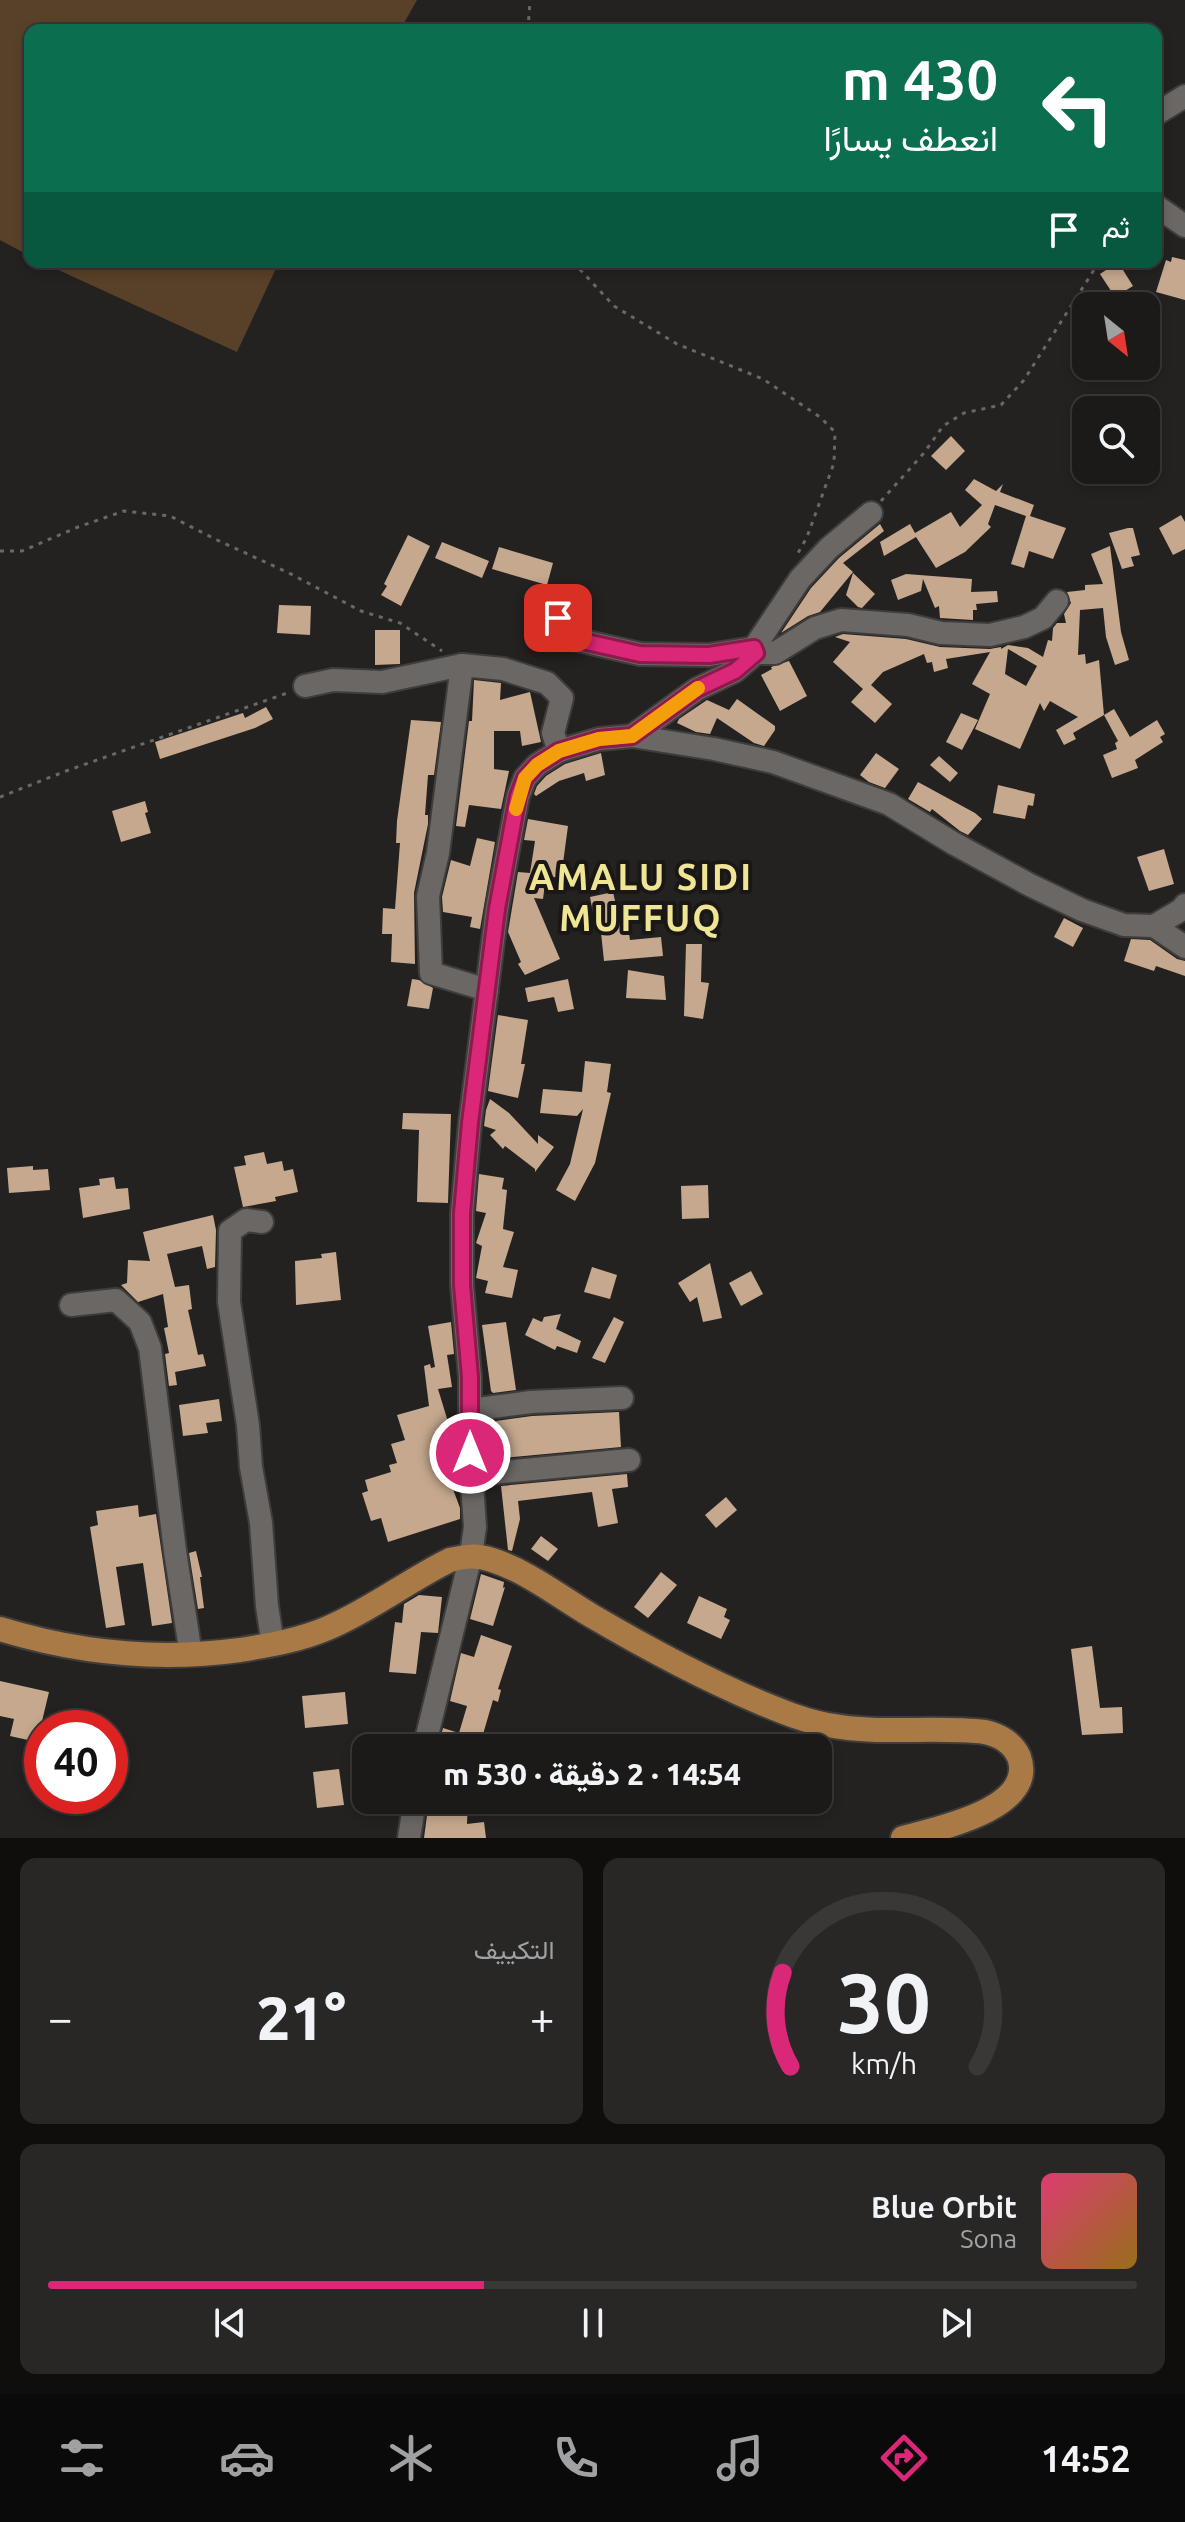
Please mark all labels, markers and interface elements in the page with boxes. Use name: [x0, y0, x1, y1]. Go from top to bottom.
text: 430 m: [842, 48, 998, 111]
icon: left: [1026, 56, 1130, 160]
text: انعطف يسارًا: [824, 117, 998, 158]
icon: arrive: [1042, 208, 1086, 252]
text: ثم: [1102, 210, 1130, 244]
north arrow: [1072, 292, 1160, 380]
map controls: [1072, 292, 1160, 484]
button: search: [1072, 396, 1160, 484]
pin: [524, 584, 592, 652]
icon: arrive: [536, 596, 580, 640]
district label: AMALU SIDI MUFFUQ: [529, 856, 753, 938]
position arrow: [428, 1411, 512, 1495]
speed limit sign: 40: [24, 1710, 128, 1814]
text: 14:54 · 2 دقيقة · 530 m: [443, 1757, 741, 1791]
text: التكييف: [474, 1935, 555, 1964]
text: 30: [837, 1955, 931, 2049]
text: 21°: [257, 1984, 346, 2051]
text: −: [48, 1993, 73, 2042]
text: +: [530, 1993, 555, 2042]
text: km/h: [851, 2047, 917, 2079]
text: Blue Orbit: [871, 2190, 1017, 2224]
text: Sona: [960, 2224, 1017, 2253]
icon: previous: [208, 2301, 252, 2345]
icon: pause: [571, 2301, 615, 2345]
icon: next: [934, 2301, 978, 2345]
icon: filters: [54, 2430, 110, 2486]
icon: car: [219, 2430, 275, 2486]
icon: climate: [383, 2430, 439, 2486]
icon: phone: [548, 2430, 604, 2486]
icon: music: [712, 2430, 768, 2486]
icon: directions: [876, 2430, 932, 2486]
text: 14:52: [1041, 2438, 1131, 2479]

